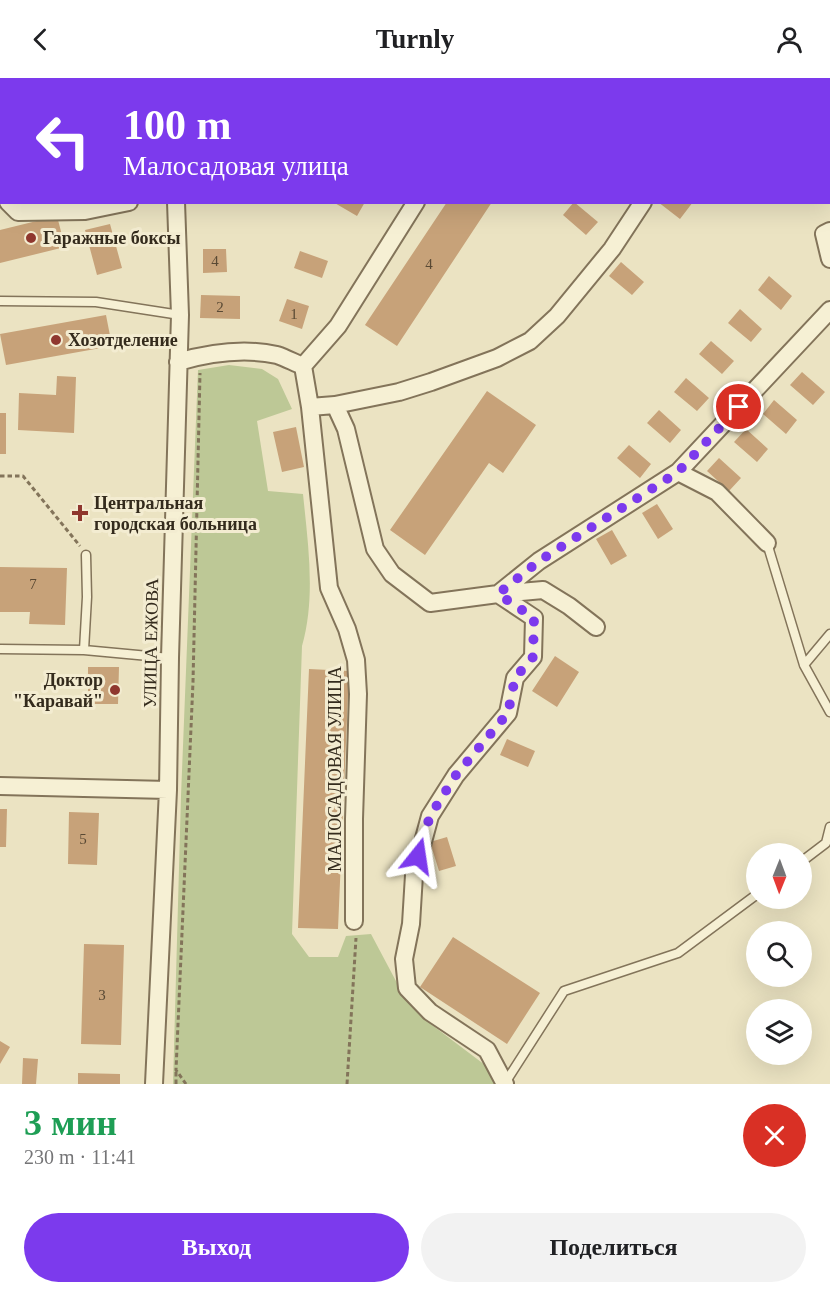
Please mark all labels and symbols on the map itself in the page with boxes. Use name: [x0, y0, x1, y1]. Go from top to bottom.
place label: Гаражные боксы: [43, 228, 181, 248]
marker: Гаражные боксы: [24, 231, 38, 245]
house number: 4: [211, 253, 219, 269]
house number: 4: [425, 256, 433, 272]
house number: 2: [216, 299, 224, 315]
house number: 1: [290, 306, 298, 322]
place label: Хозотделение: [68, 330, 178, 350]
marker: Хозотделение: [49, 333, 63, 347]
pin: [713, 381, 764, 432]
place label: Центральная городская больница: [94, 493, 257, 534]
marker: Центральная городская больница: [71, 504, 89, 522]
house number: 7: [29, 576, 37, 592]
street label: УЛИЦА ЕЖОВА: [140, 578, 162, 708]
street label: МАЛОСАДОВАЯ УЛИЦА: [325, 666, 345, 872]
place label: Доктор "Каравай": [13, 670, 103, 711]
marker: Доктор "Каравай": [108, 683, 122, 697]
position arrow: [386, 824, 450, 888]
house number: 5: [79, 831, 87, 847]
north arrow: [746, 843, 812, 909]
house number: 3: [98, 987, 106, 1003]

